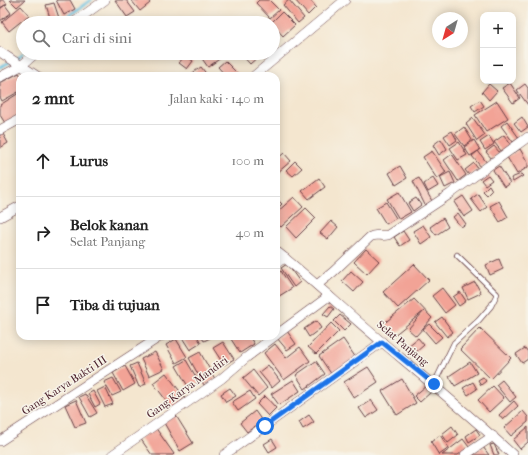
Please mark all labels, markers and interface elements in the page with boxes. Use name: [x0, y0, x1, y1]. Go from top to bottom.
north arrow: [432, 12, 468, 48]
map controls: [480, 12, 516, 84]
button: +: [480, 12, 516, 48]
search box: [16, 16, 280, 60]
icon: search: [30, 27, 52, 49]
text: Cari di sini: [62, 29, 132, 47]
button: −: [480, 48, 516, 84]
text: 2 mnt: [32, 88, 74, 108]
text: Jalan kaki · 140 m: [169, 91, 264, 106]
icon: ahead: [32, 150, 54, 172]
text: Lurus: [70, 152, 108, 170]
text: 100 m: [231, 153, 264, 168]
text: Belok kanan: [70, 216, 149, 234]
icon: right: [32, 222, 54, 244]
text: 40 m: [236, 225, 264, 240]
text: Selat Panjang: [70, 234, 145, 249]
icon: arrive: [32, 294, 54, 316]
text: Tiba di tujuan: [70, 296, 160, 314]
street label: Selat Panjang: [374, 318, 431, 369]
street label: Gang Karya Bakti III: [19, 353, 110, 418]
street label: Gang Karya Mandiri: [144, 353, 231, 421]
route end: [425, 375, 443, 393]
route start: [256, 417, 274, 435]

